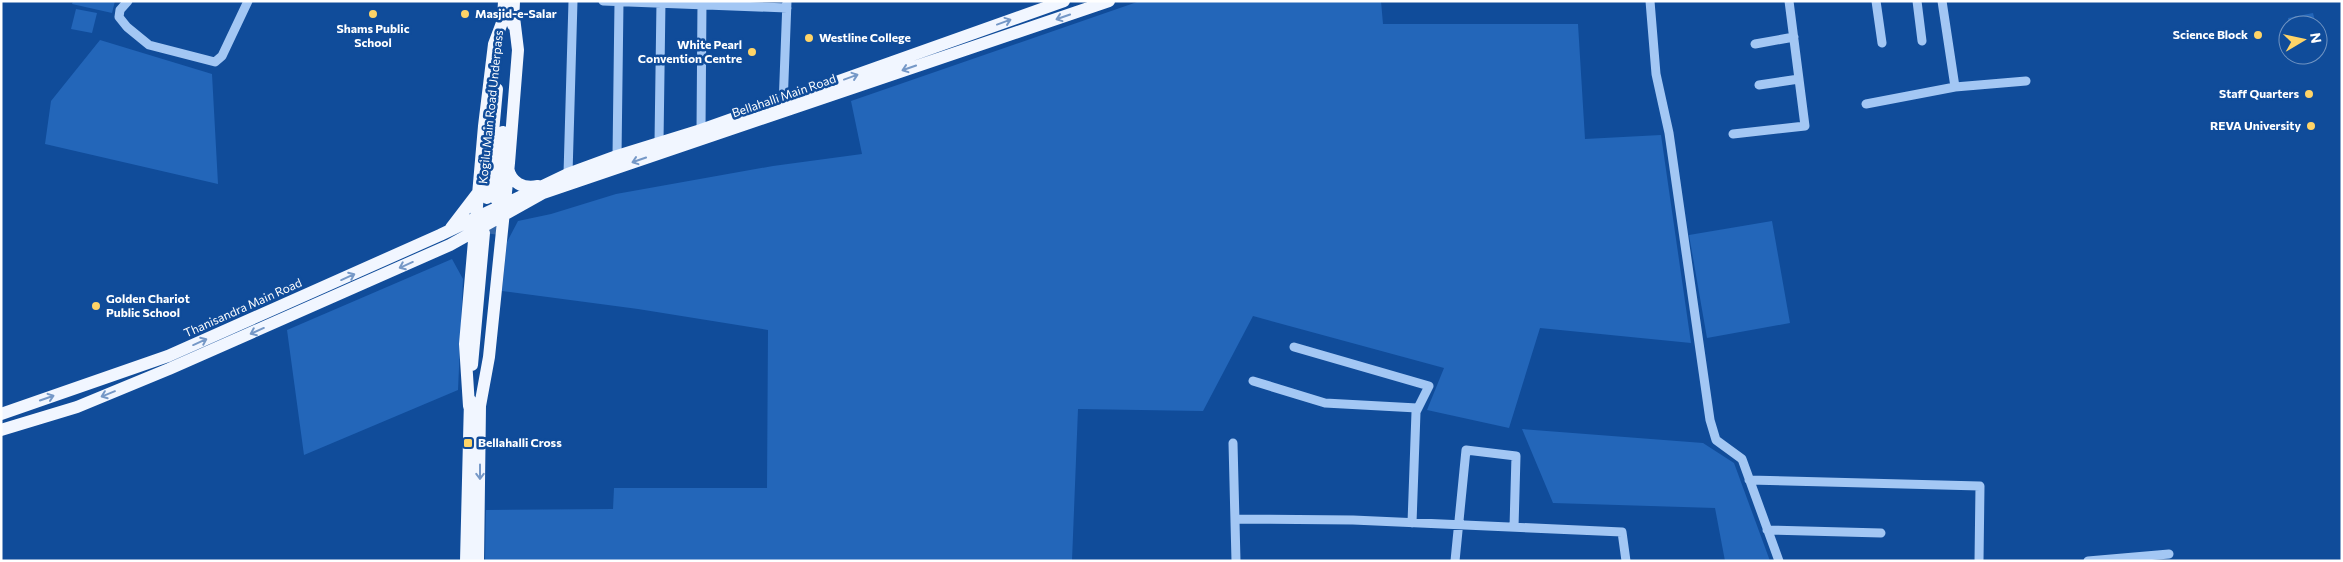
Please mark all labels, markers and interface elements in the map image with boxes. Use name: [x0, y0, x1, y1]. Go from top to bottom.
place label: Masjid-e-Salar: [475, 6, 557, 20]
marker: Shams Public School: [367, 8, 379, 20]
marker: Masjid-e-Salar: [459, 8, 471, 20]
one-way arrow: [1055, 13, 1071, 22]
north arrow: [2278, 15, 2328, 65]
one-way arrow: [996, 17, 1011, 26]
place label: Shams Public School: [337, 21, 410, 49]
place label: Science Block: [2173, 27, 2248, 41]
street label: Kogilu Main Road Underpass: [475, 29, 505, 185]
marker: Science Block: [2252, 29, 2264, 41]
place label: Westline College: [819, 30, 911, 44]
text: N: [2307, 31, 2326, 44]
marker: Westline College: [803, 32, 815, 44]
place label: White Pearl Convention Centre: [638, 37, 742, 65]
marker: White Pearl Convention Centre: [746, 46, 758, 58]
one-way arrow: [901, 64, 917, 74]
street label: Bellahalli Main Road: [730, 71, 838, 119]
one-way arrow: [843, 72, 858, 81]
place label: Staff Quarters: [2219, 86, 2299, 100]
marker: Staff Quarters: [2303, 88, 2315, 100]
place label: REVA University: [2210, 118, 2301, 132]
marker: REVA University: [2305, 120, 2317, 132]
one-way arrow: [631, 155, 647, 165]
one-way arrow: [399, 260, 414, 270]
one-way arrow: [340, 271, 355, 281]
street label: Thanisandra Main Road: [181, 275, 304, 339]
place label: Golden Chariot Public School: [106, 291, 190, 319]
marker: Golden Chariot Public School: [90, 300, 102, 312]
one-way arrow: [250, 326, 265, 336]
one-way arrow: [192, 337, 207, 347]
one-way arrow: [100, 391, 115, 400]
one-way arrow: [39, 393, 55, 402]
place label: Bellahalli Cross: [478, 435, 562, 449]
marker: Bellahalli Cross: [462, 437, 474, 449]
one-way arrow: [475, 463, 485, 479]

